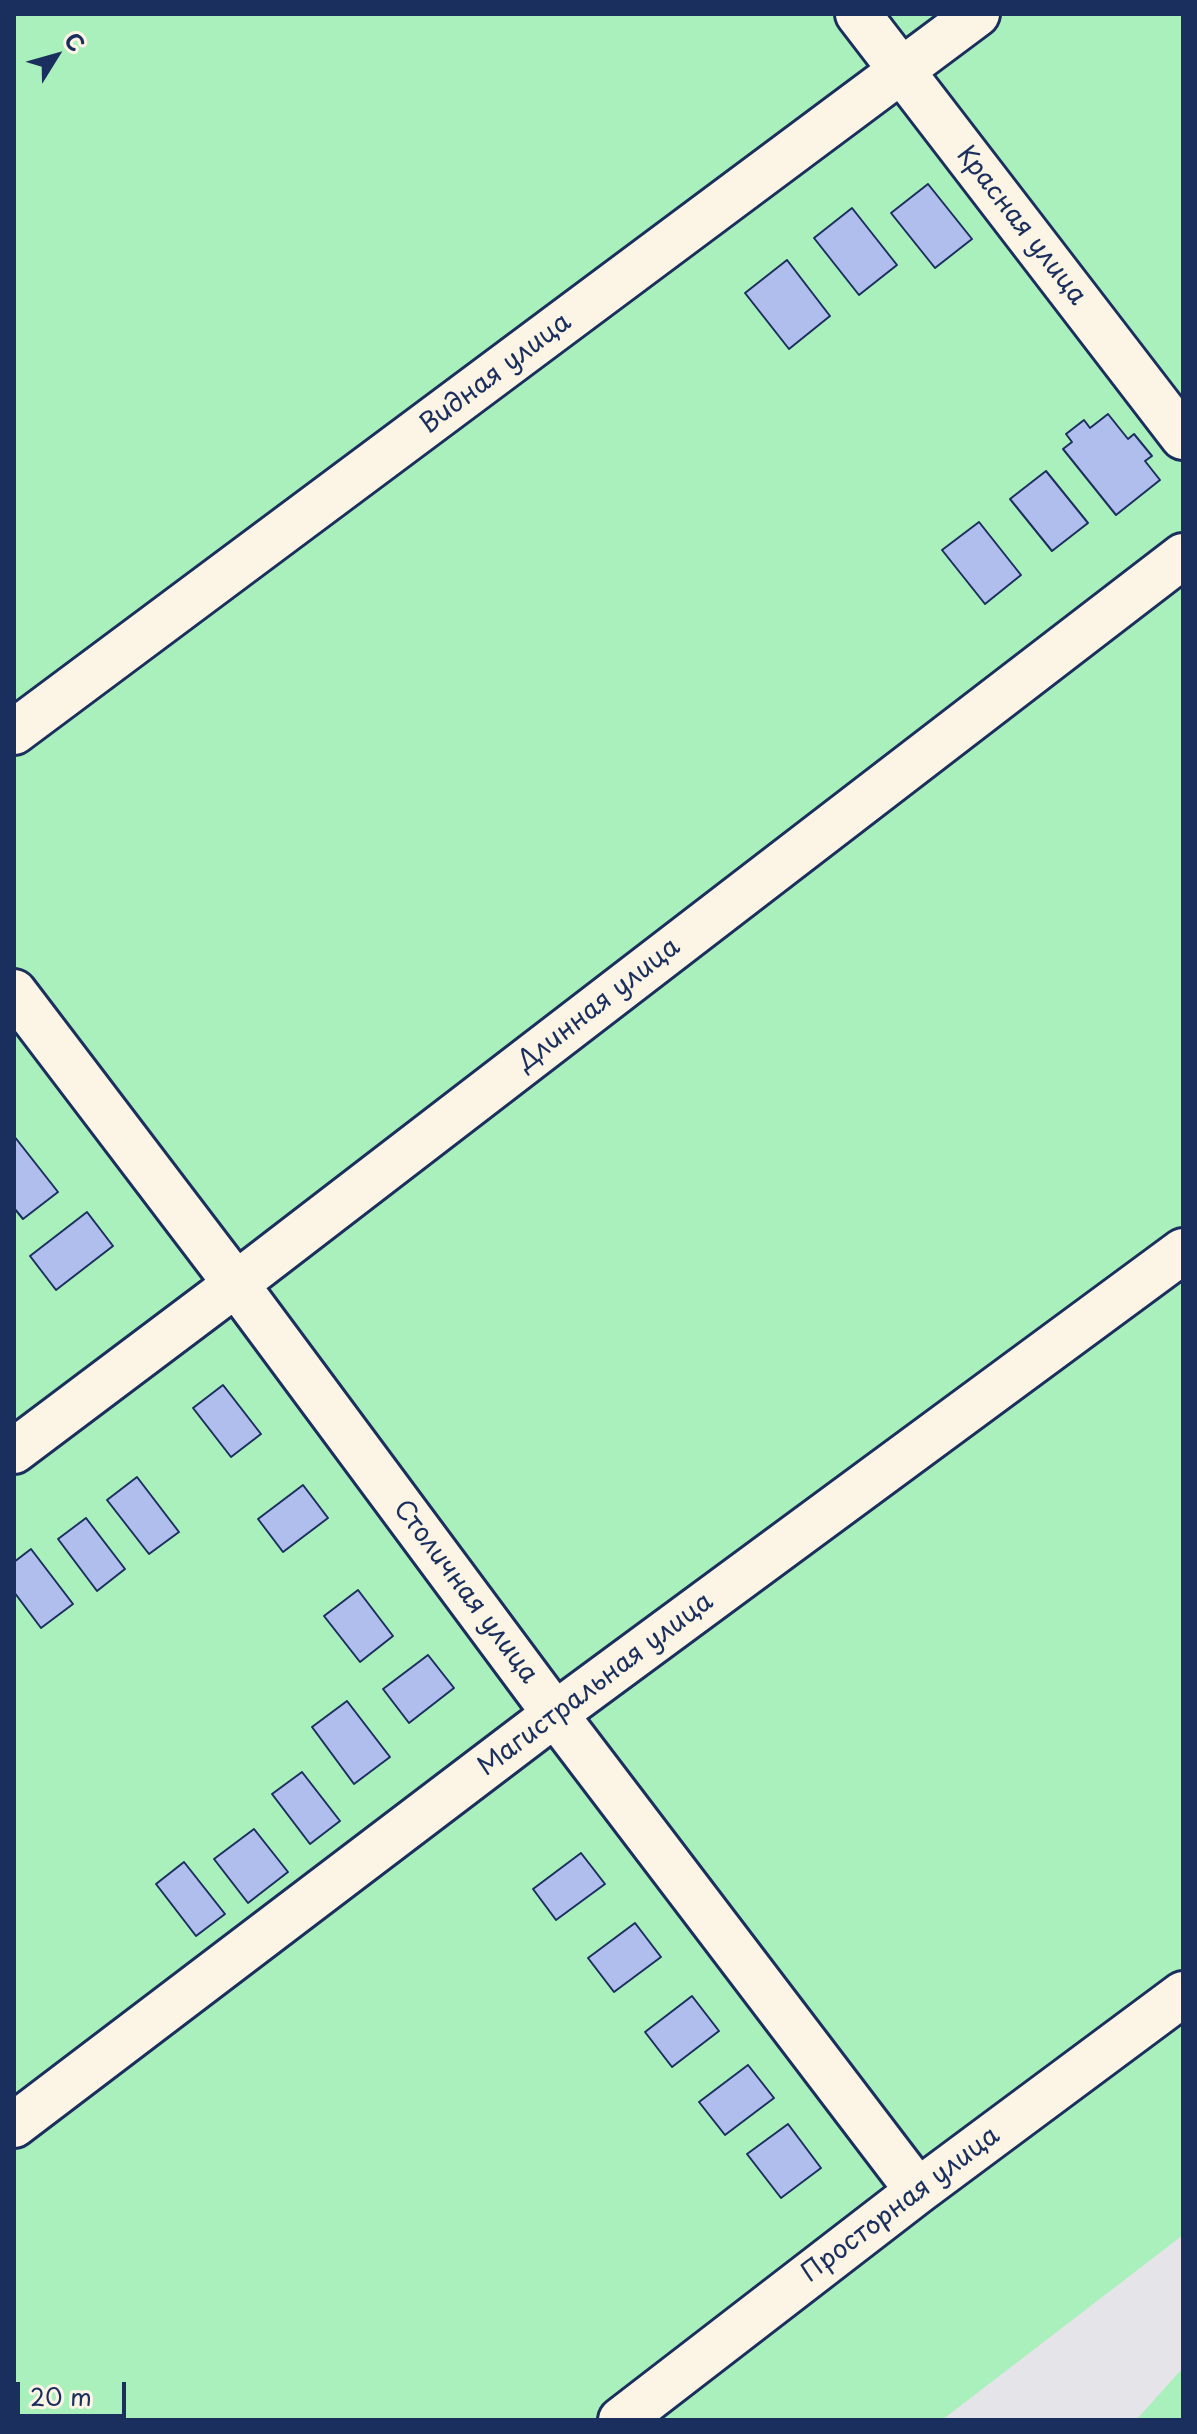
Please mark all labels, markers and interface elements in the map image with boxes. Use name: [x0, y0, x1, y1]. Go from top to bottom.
north arrow: [16, 16, 96, 96]
text: С: [57, 25, 94, 58]
street label: Красная улица: [949, 141, 1093, 311]
street label: Видная улица: [414, 307, 578, 441]
street label: Длинная улица: [511, 932, 687, 1078]
street label: Столичная улица: [386, 1494, 544, 1690]
street label: Магистральная улица: [472, 1586, 720, 1784]
street label: Просторная улица: [796, 2120, 1006, 2290]
scale bar: [20, 2366, 130, 2416]
text: 20 m: [30, 2378, 92, 2414]

